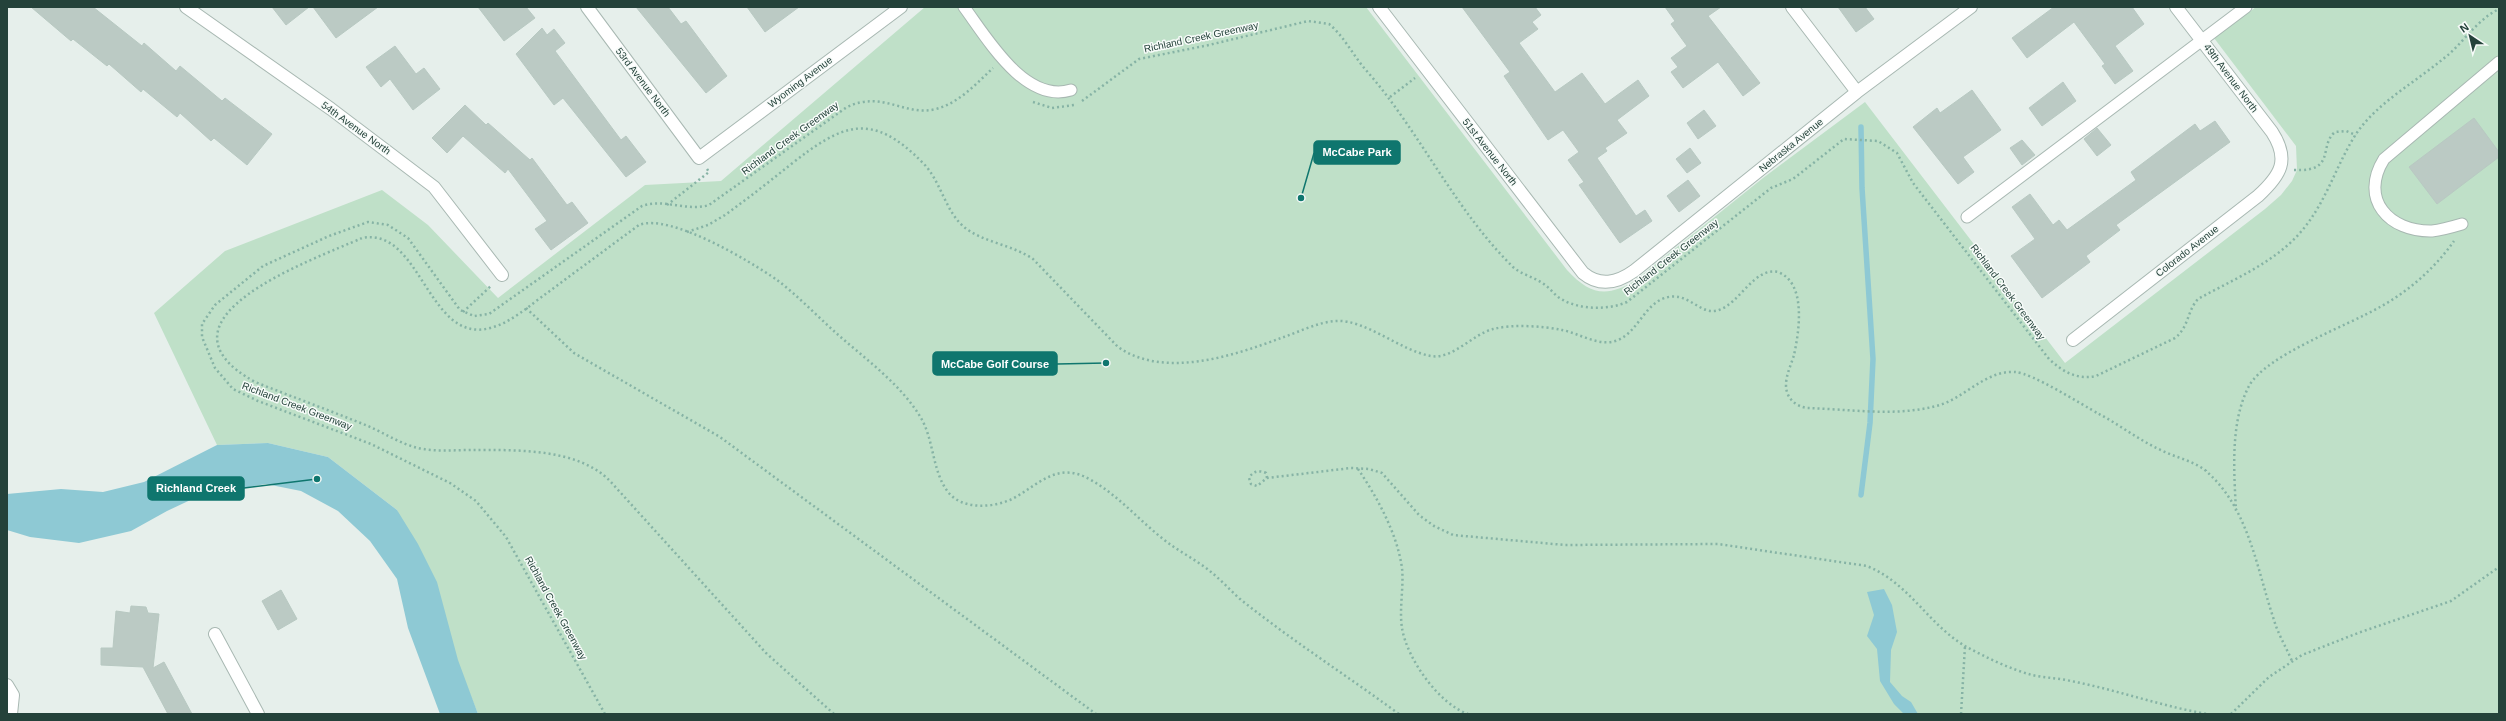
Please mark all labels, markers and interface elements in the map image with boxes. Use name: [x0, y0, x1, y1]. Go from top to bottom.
north arrow: [2450, 16, 2490, 56]
street label: Richland Creek Greenway: [1143, 19, 1259, 55]
text: N: [2458, 21, 2471, 35]
street label: 49th Avenue North: [2202, 42, 2260, 114]
street label: 53rd Avenue North: [614, 45, 672, 119]
street label: Wyoming Avenue: [766, 54, 835, 110]
street label: 54th Avenue North: [319, 99, 393, 157]
street label: Richland Creek Greenway: [740, 99, 840, 177]
street label: 51st Avenue North: [1460, 116, 1520, 188]
street label: Nebraska Avenue: [1757, 116, 1825, 174]
callout: McCabe Park: [1314, 141, 1400, 164]
text: McCabe Park: [1322, 146, 1392, 158]
street label: Richland Creek Greenway: [1622, 217, 1720, 297]
street label: Colorado Avenue: [2153, 223, 2221, 279]
street label: Richland Creek Greenway: [1968, 242, 2048, 342]
callout: McCabe Golf Course: [933, 352, 1057, 375]
text: McCabe Golf Course: [941, 358, 1049, 370]
street label: Richland Creek Greenway: [241, 380, 353, 432]
callout: Richland Creek: [148, 477, 244, 500]
text: Richland Creek: [156, 482, 237, 494]
street label: Richland Creek Greenway: [523, 554, 589, 662]

